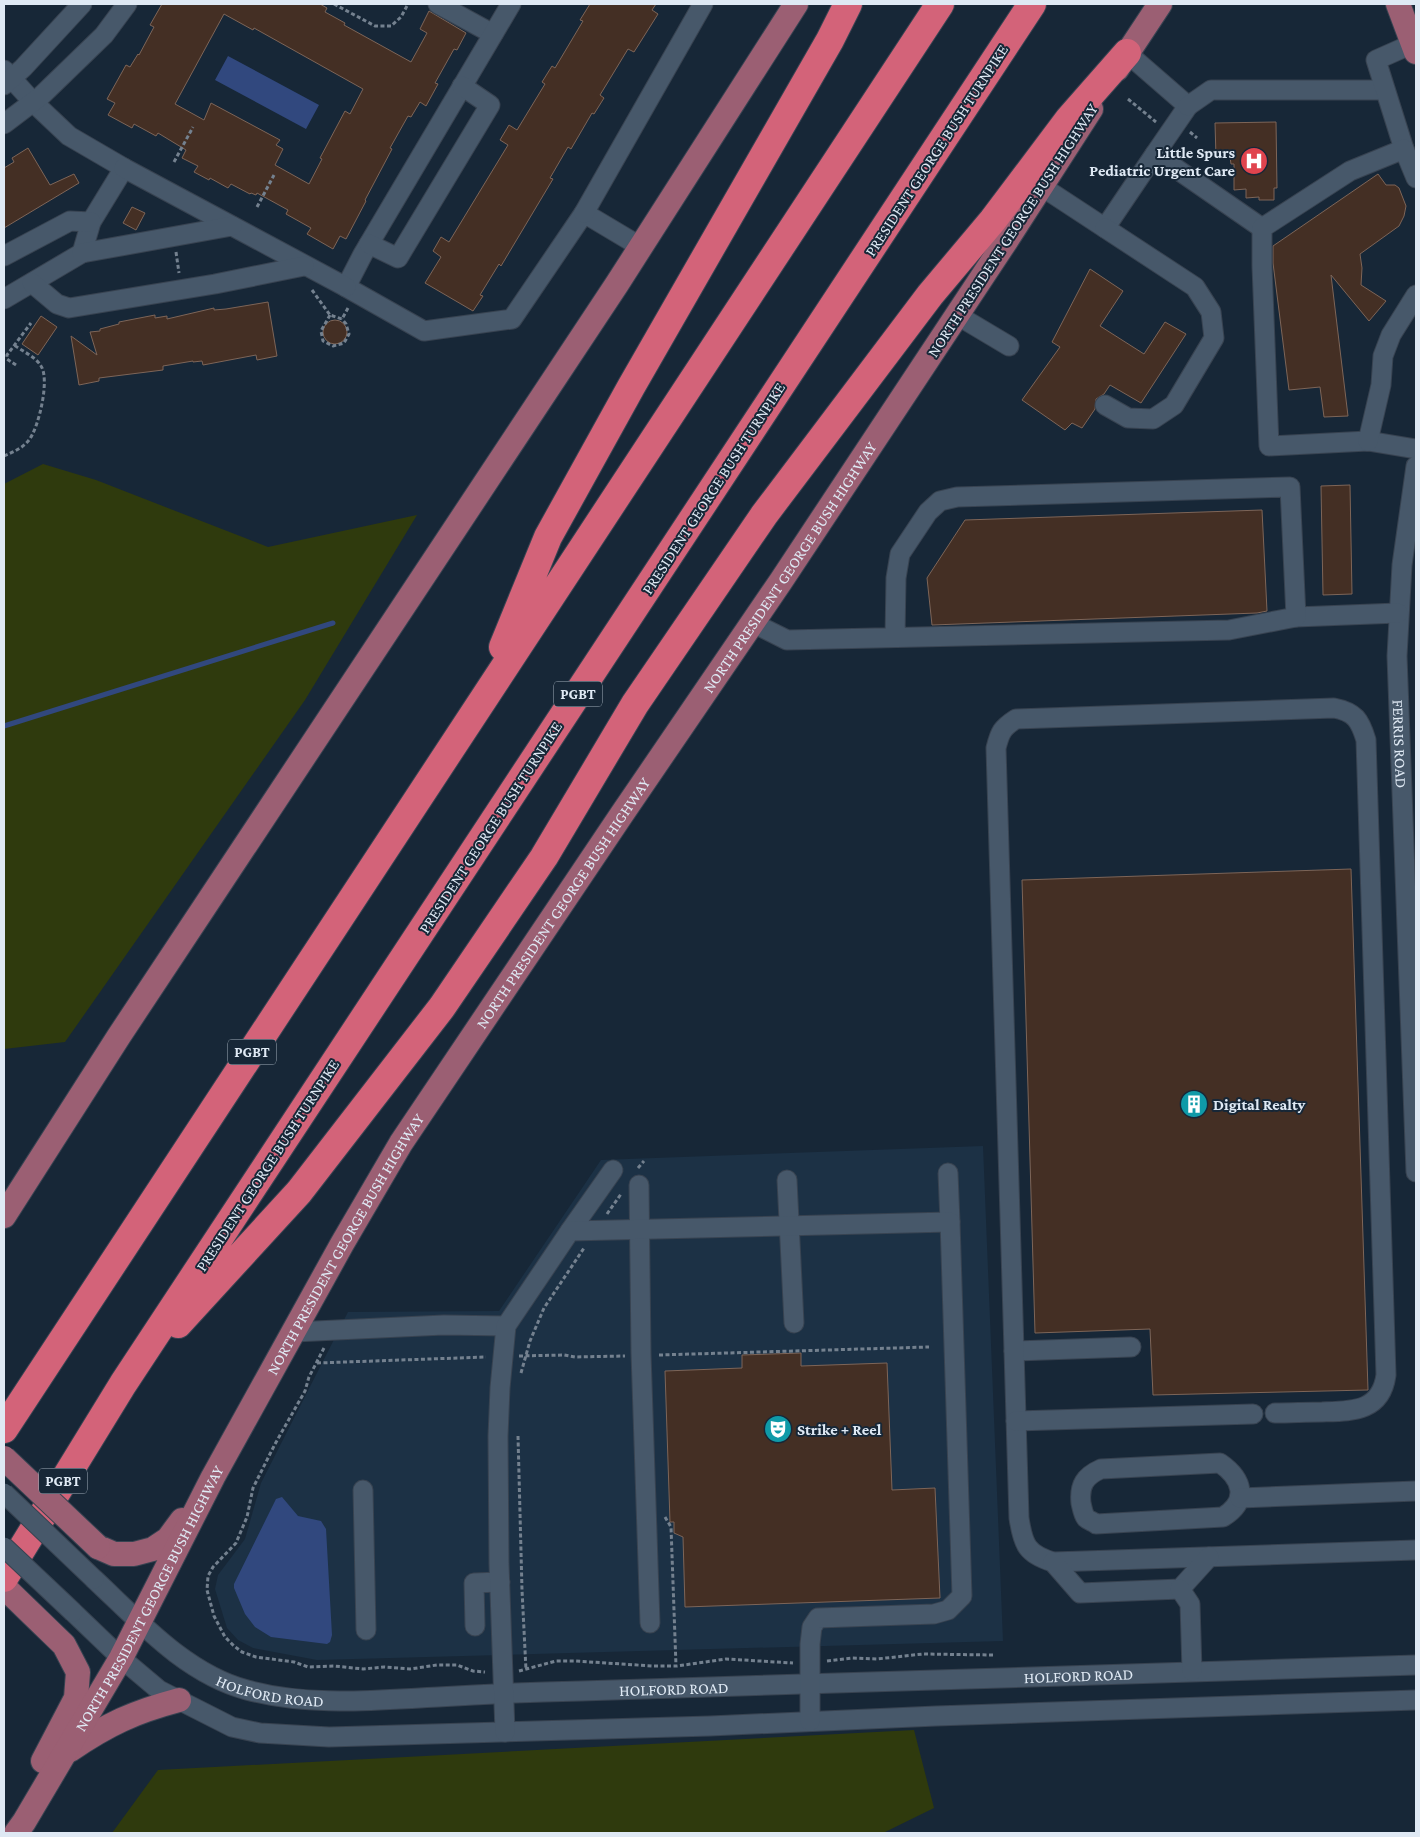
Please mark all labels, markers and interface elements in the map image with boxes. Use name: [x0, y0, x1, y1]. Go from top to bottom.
street label: PRESIDENT GEORGE BUSH TURNPIKE: [862, 41, 1011, 259]
street label: NORTH PRESIDENT GEORGE BUSH HIGHWAY: [924, 100, 1101, 360]
place label: Little Spurs Pediatric Urgent Care: [1089, 144, 1236, 179]
hospital icon: Little Spurs Pediatric Urgent Care: [1239, 146, 1269, 176]
street label: PRESIDENT GEORGE BUSH TURNPIKE: [639, 379, 788, 597]
street label: NORTH PRESIDENT GEORGE BUSH HIGHWAY: [699, 438, 880, 696]
road number: PGBT: [554, 682, 602, 706]
street label: FERRIS ROAD: [1390, 699, 1410, 788]
street label: PRESIDENT GEORGE BUSH TURNPIKE: [416, 718, 565, 936]
street label: NORTH PRESIDENT GEORGE BUSH HIGHWAY: [473, 774, 654, 1032]
road number: PGBT: [228, 1040, 276, 1064]
street label: PRESIDENT GEORGE BUSH TURNPIKE: [193, 1056, 342, 1274]
building icon: Digital Realty: [1179, 1089, 1209, 1119]
place label: Digital Realty: [1213, 1096, 1306, 1113]
street label: NORTH PRESIDENT GEORGE BUSH HIGHWAY: [263, 1110, 428, 1378]
theatre icon: Strike + Reel: [763, 1414, 793, 1444]
place label: Strike + Reel: [797, 1421, 882, 1438]
street label: NORTH PRESIDENT GEORGE BUSH HIGHWAY: [72, 1462, 227, 1734]
road number: PGBT: [39, 1468, 87, 1494]
street label: HOLFORD ROAD: [1024, 1665, 1133, 1686]
street label: HOLFORD ROAD: [214, 1672, 324, 1710]
street label: HOLFORD ROAD: [619, 1679, 729, 1699]

